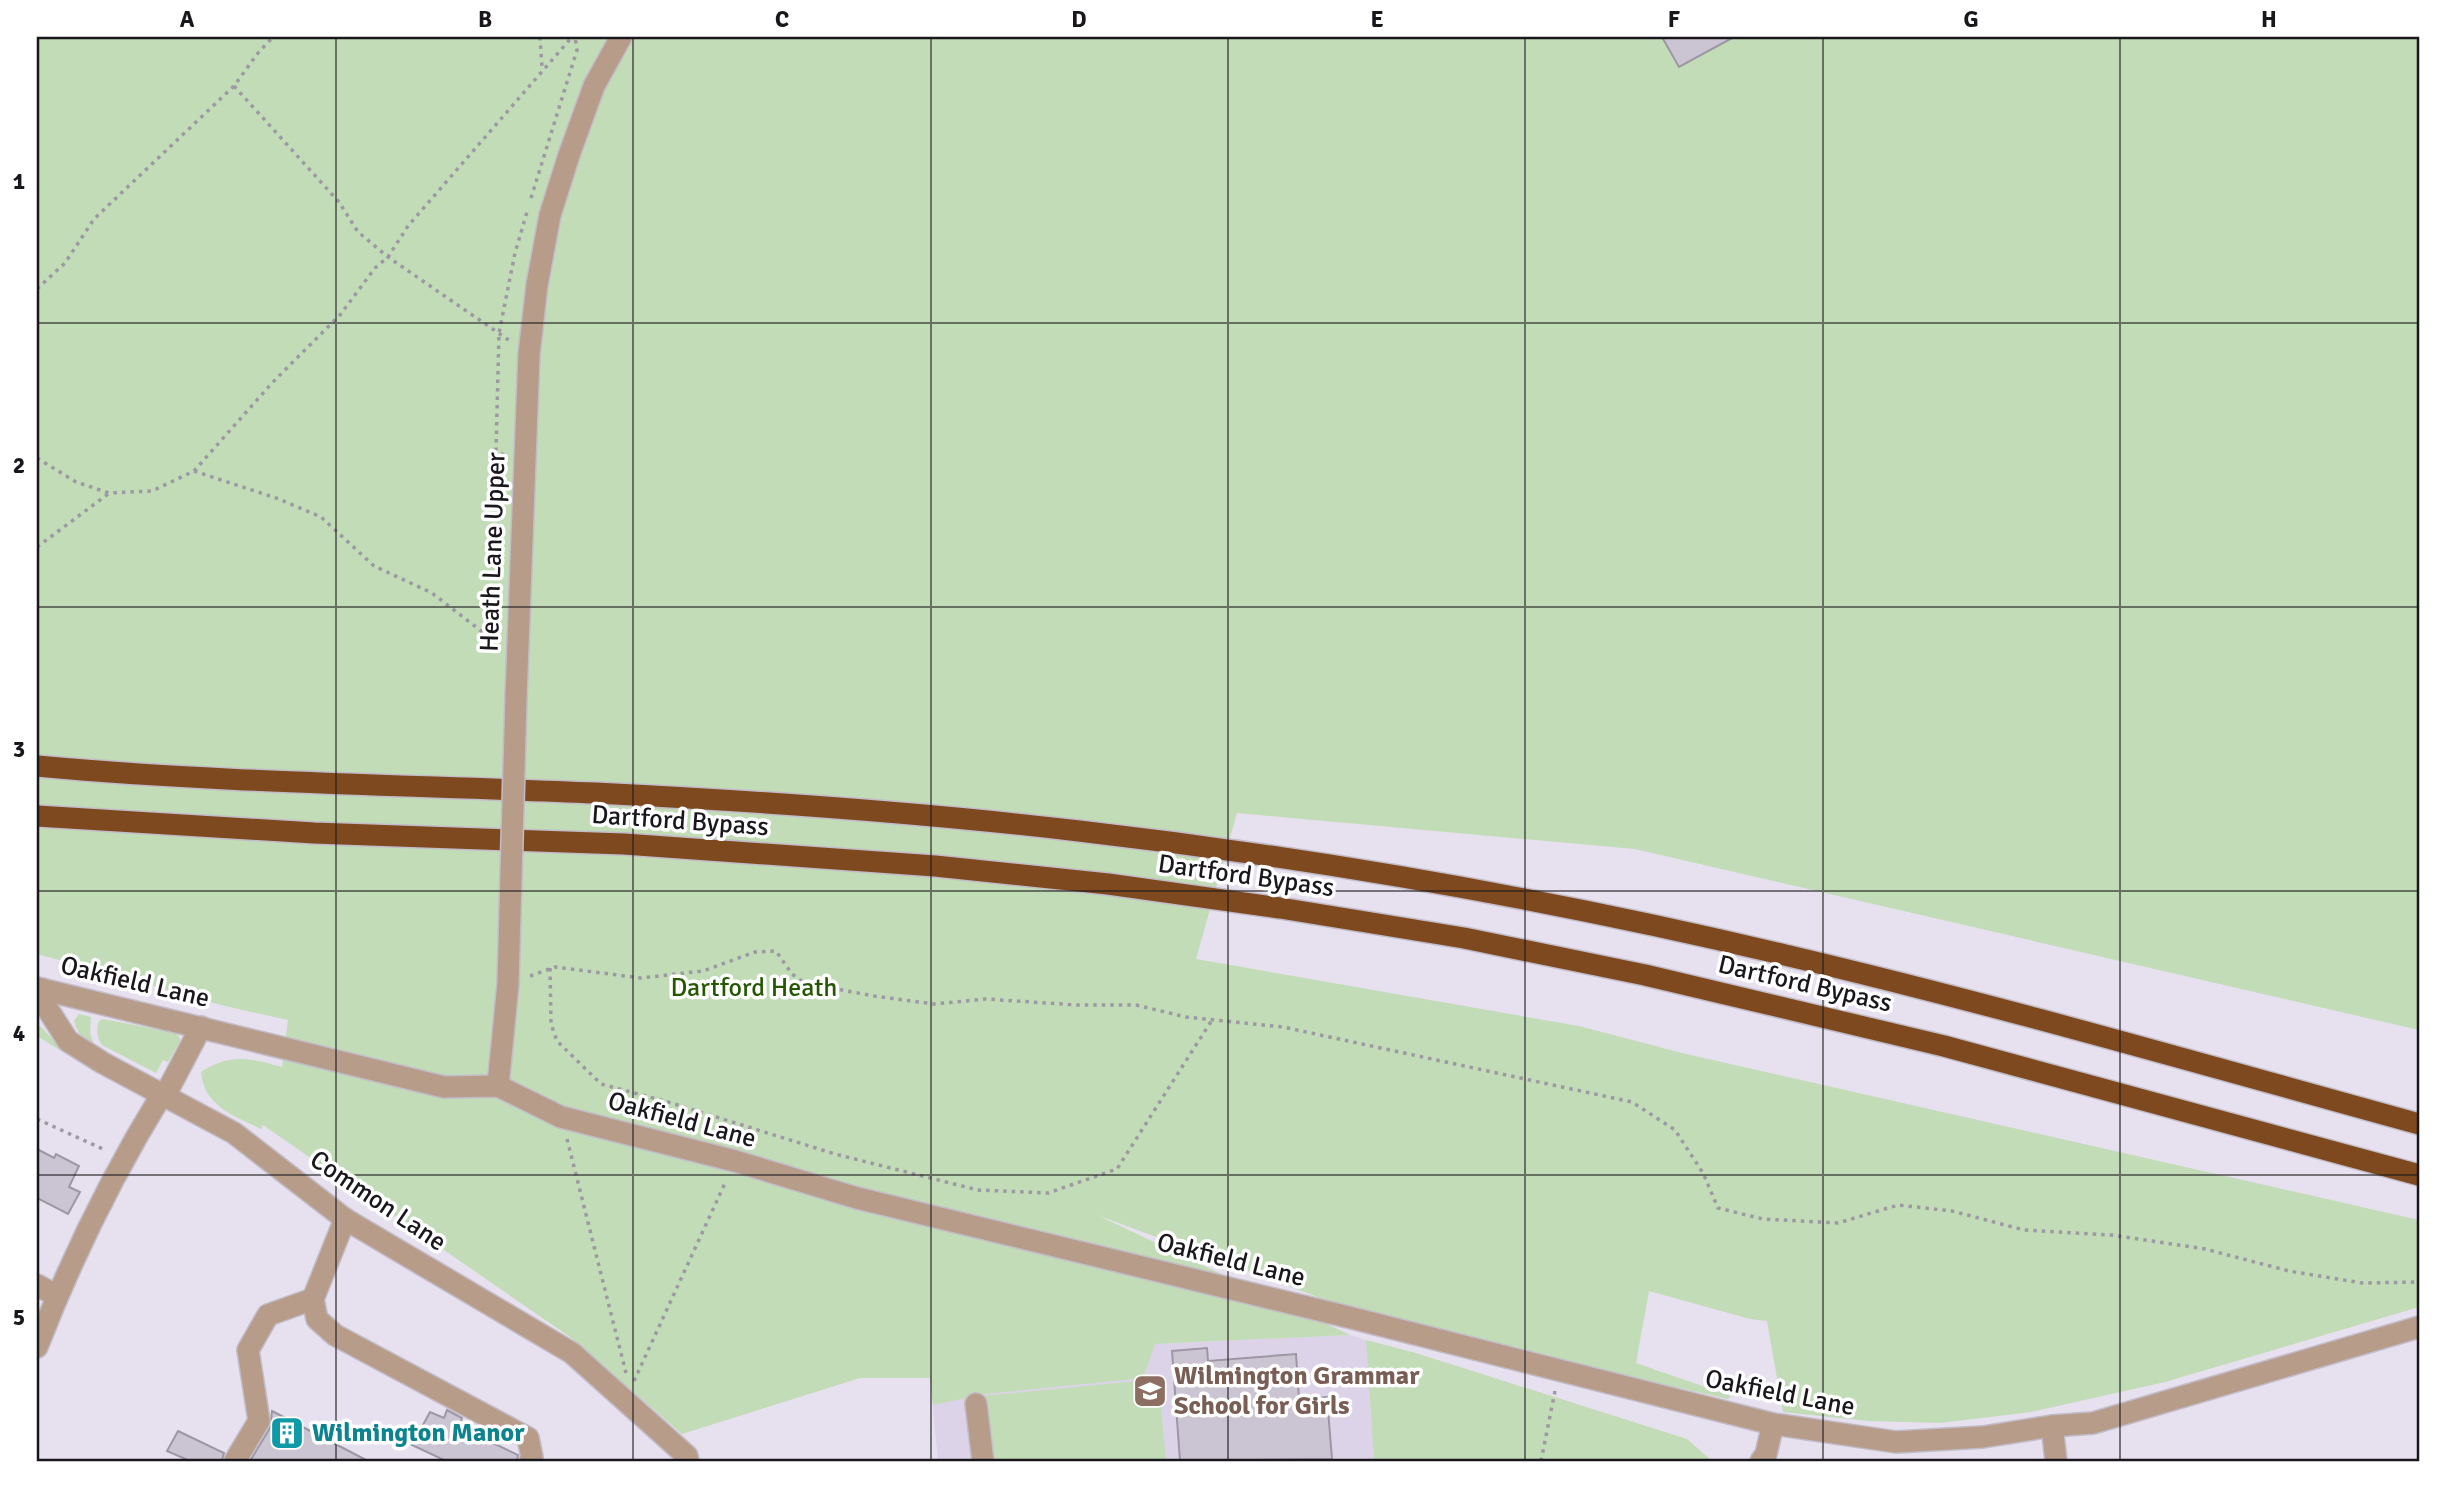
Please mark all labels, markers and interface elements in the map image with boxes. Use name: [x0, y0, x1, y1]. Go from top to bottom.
text: A: [180, 5, 195, 34]
text: B: [478, 5, 492, 34]
text: C: [775, 5, 789, 34]
text: D: [1071, 5, 1087, 34]
text: E: [1370, 5, 1384, 34]
text: F: [1668, 5, 1680, 34]
text: G: [1963, 5, 1979, 34]
text: H: [2261, 5, 2277, 34]
text: 1: [13, 167, 25, 196]
text: 2: [13, 451, 25, 480]
street label: Heath Lane Upper: [474, 451, 512, 652]
text: 3: [13, 735, 25, 764]
street label: Dartford Bypass: [590, 799, 770, 843]
street label: Dartford Bypass: [1156, 848, 1336, 904]
street label: Dartford Bypass: [1715, 948, 1895, 1020]
street label: Oakfield Lane: [57, 949, 213, 1015]
park label: Dartford Heath: [670, 972, 838, 1004]
text: 4: [13, 1019, 25, 1048]
street label: Oakfield Lane: [605, 1085, 759, 1155]
street label: Common Lane: [304, 1144, 452, 1258]
street label: Oakfield Lane: [1153, 1226, 1309, 1294]
text: 5: [13, 1303, 25, 1332]
place label: Wilmington Grammar School for Girls: [1174, 1360, 1420, 1422]
street label: Oakfield Lane: [1702, 1363, 1858, 1423]
school or university icon: Wilmington Grammar School for Girls: [1131, 1372, 1169, 1410]
building icon: Wilmington Manor: [268, 1414, 306, 1452]
place label: Wilmington Manor: [312, 1417, 525, 1449]

